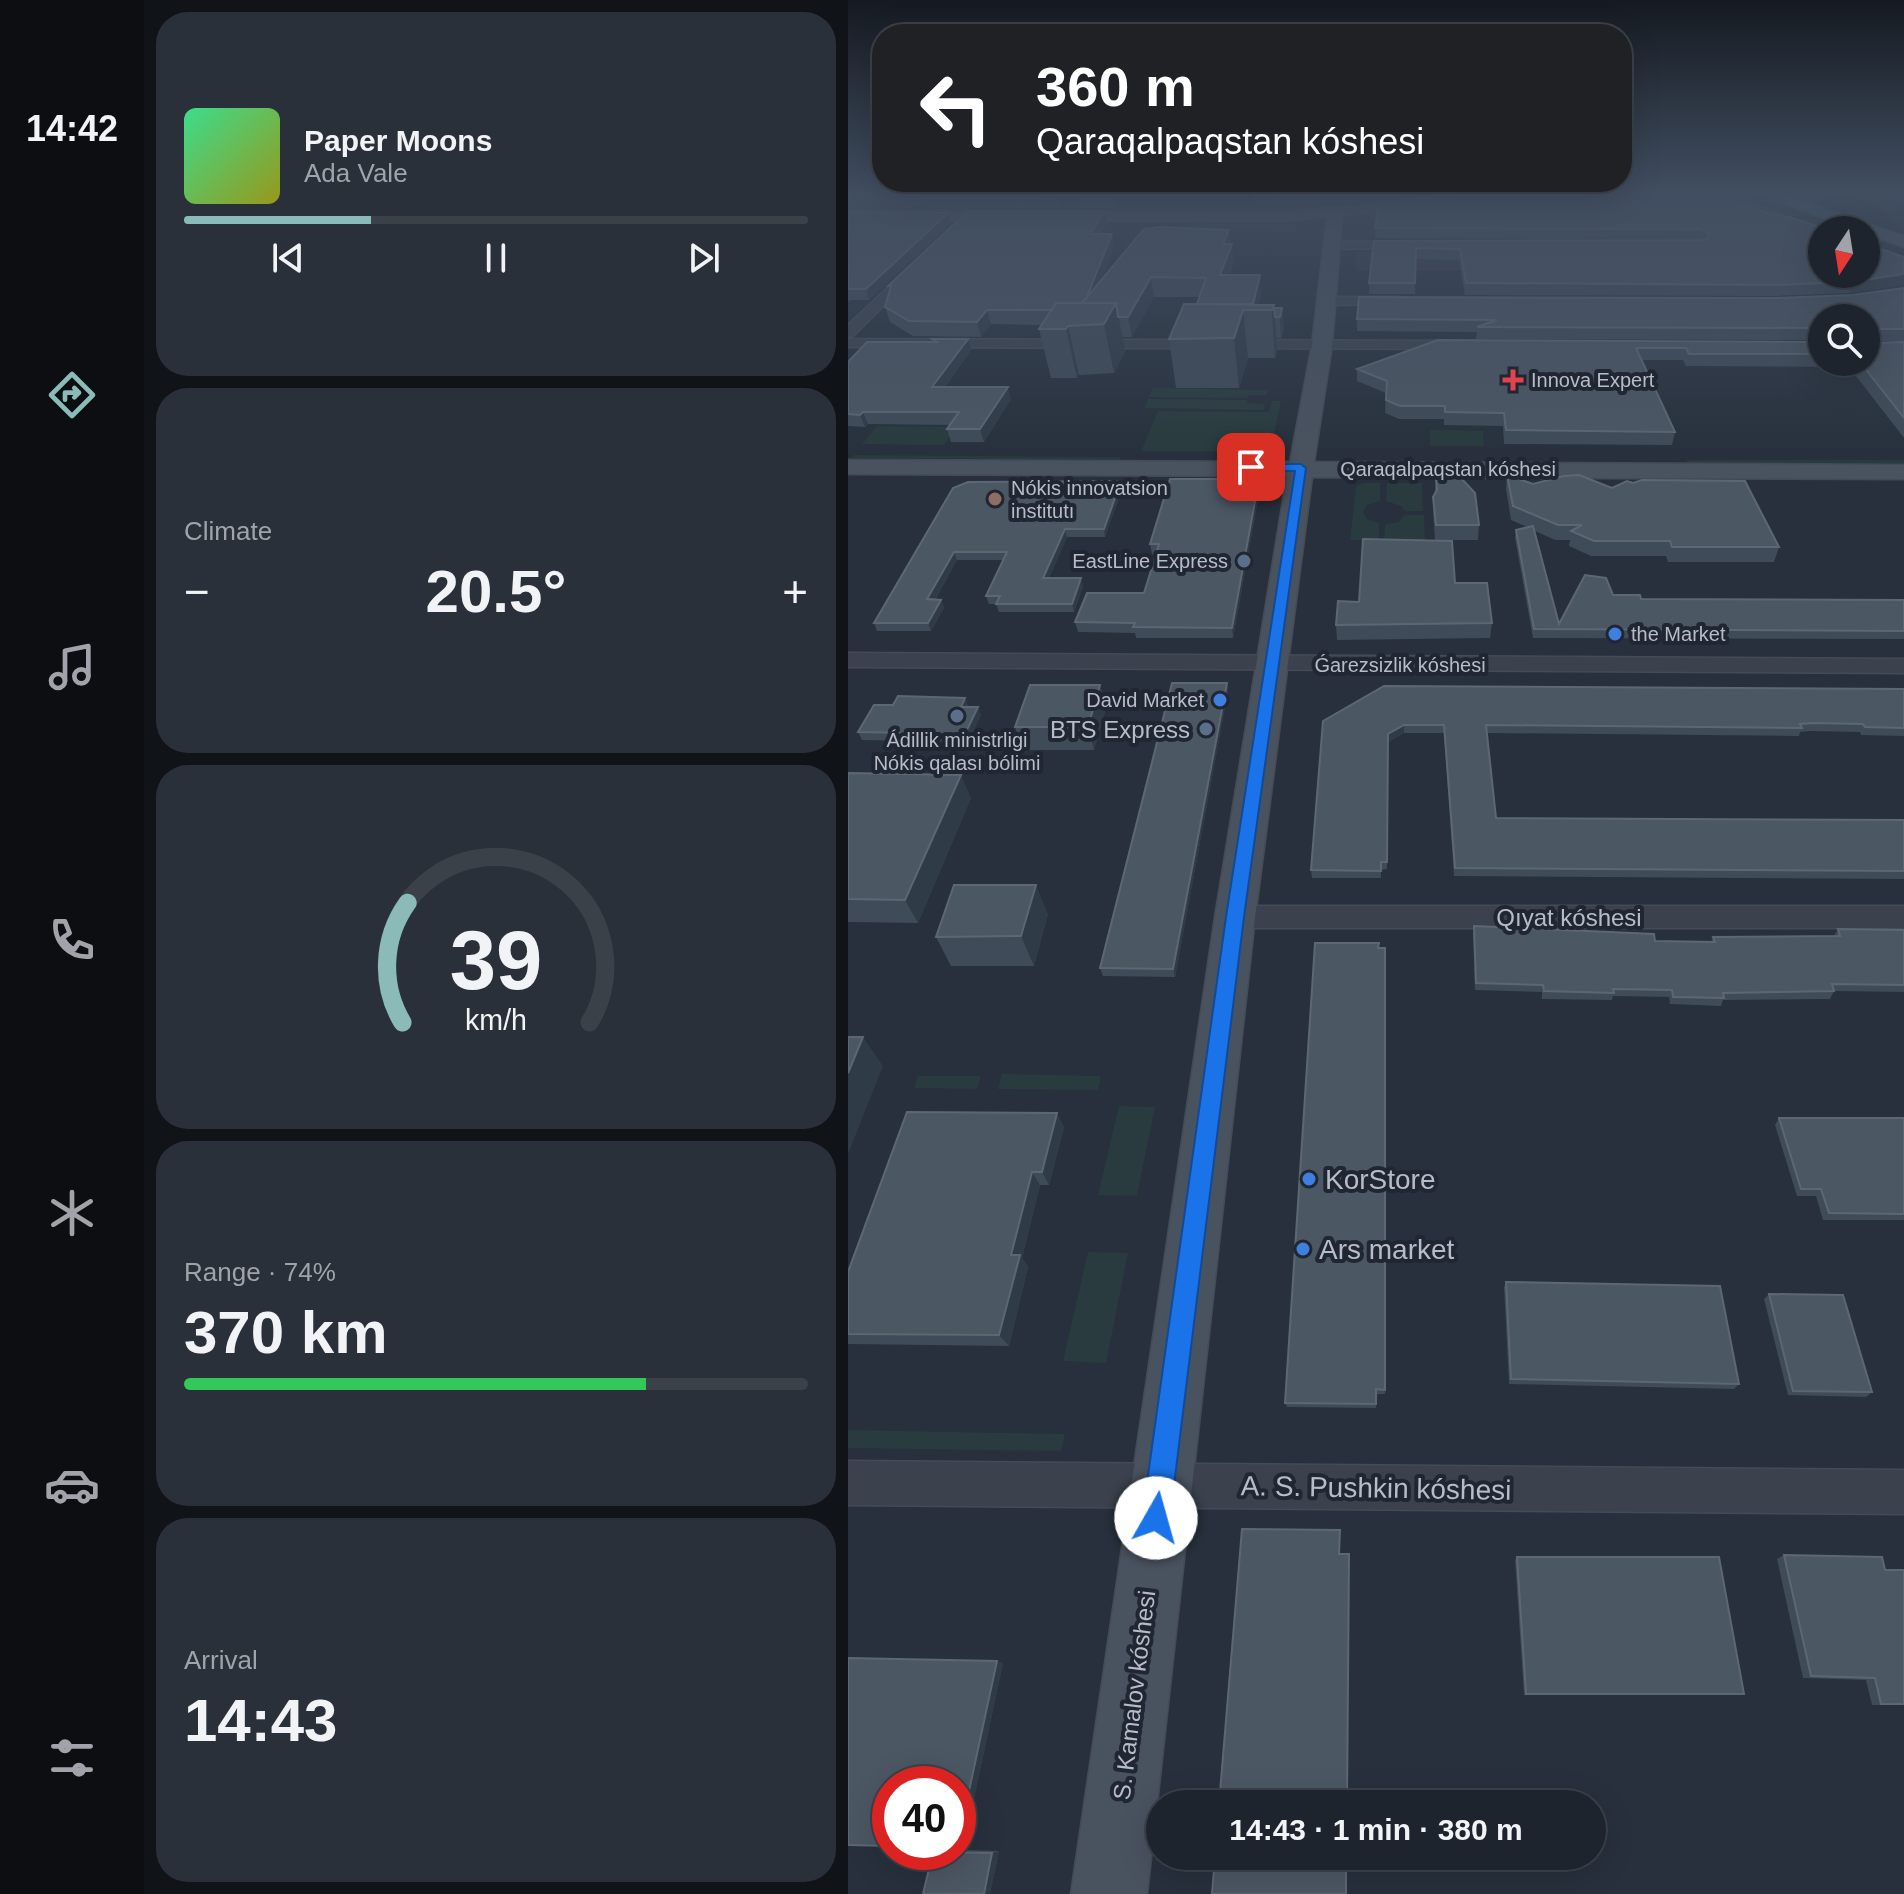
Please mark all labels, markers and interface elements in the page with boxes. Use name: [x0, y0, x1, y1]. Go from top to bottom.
text: 360 m: [1036, 55, 1195, 118]
icon: left: [904, 56, 1008, 160]
text: 14:42: [26, 108, 118, 149]
text: Qaraqalpaqstan kóshesi: [1036, 121, 1424, 162]
text: Paper Moons: [304, 124, 492, 157]
text: Ada Vale: [304, 158, 408, 188]
north arrow: [1808, 216, 1880, 288]
map controls: [1808, 216, 1880, 376]
icon: previous: [266, 236, 310, 280]
icon: pause: [474, 236, 518, 280]
icon: next: [682, 236, 726, 280]
button: search: [1808, 304, 1880, 376]
icon: directions: [44, 367, 100, 423]
marker: Innova Expert: [1502, 369, 1524, 391]
place label: Innova Expert: [1531, 369, 1655, 391]
pin: [1217, 433, 1285, 501]
icon: arrive: [1229, 445, 1273, 489]
street label: Qaraqalpaqstan kóshesi: [1340, 458, 1556, 480]
place label: Nókis innovatsion institutı: [1011, 477, 1168, 522]
marker: Nókis innovatsion institutı: [986, 490, 1004, 508]
text: Climate: [184, 516, 272, 546]
place label: EastLine Express: [1072, 550, 1228, 572]
marker: EastLine Express: [1235, 552, 1253, 570]
text: 20.5°: [426, 558, 566, 625]
text: −: [184, 567, 210, 616]
text: +: [782, 567, 808, 616]
place label: the Market: [1631, 623, 1726, 645]
marker: the Market: [1606, 625, 1624, 643]
icon: music: [44, 639, 100, 695]
street label: Ǵarezsizlik kóshesi: [1314, 654, 1486, 676]
place label: David Market: [1086, 689, 1204, 711]
marker: David Market: [1211, 691, 1229, 709]
marker: Ádillik ministrligi Nókis qalası bólimi: [948, 707, 966, 725]
place label: BTS Express: [1050, 716, 1190, 743]
marker: BTS Express: [1197, 720, 1215, 738]
place label: Ádillik ministrligi Nókis qalası bólimi: [874, 729, 1040, 774]
street label: Qıyat kóshesi: [1496, 904, 1642, 931]
icon: phone: [44, 912, 100, 968]
text: 39: [450, 914, 542, 1007]
text: km/h: [465, 1004, 527, 1036]
place label: KorStore: [1325, 1164, 1436, 1195]
marker: KorStore: [1300, 1170, 1318, 1188]
icon: climate: [44, 1185, 100, 1241]
place label: Ars market: [1319, 1234, 1455, 1265]
marker: Ars market: [1294, 1240, 1312, 1258]
text: Range · 74%: [184, 1257, 336, 1287]
text: 370 km: [184, 1299, 388, 1366]
icon: car: [44, 1457, 100, 1513]
street label: A. S. Pushkin kóshesi: [1240, 1470, 1512, 1506]
position arrow: [1114, 1476, 1198, 1560]
street label: S. Kamalov kóshesi: [1108, 1589, 1160, 1801]
text: Arrival: [184, 1645, 258, 1675]
text: 14:43: [184, 1687, 337, 1754]
icon: filters: [44, 1730, 100, 1786]
speed limit sign: 40: [872, 1766, 976, 1870]
text: 14:43 · 1 min · 380 m: [1229, 1813, 1523, 1846]

